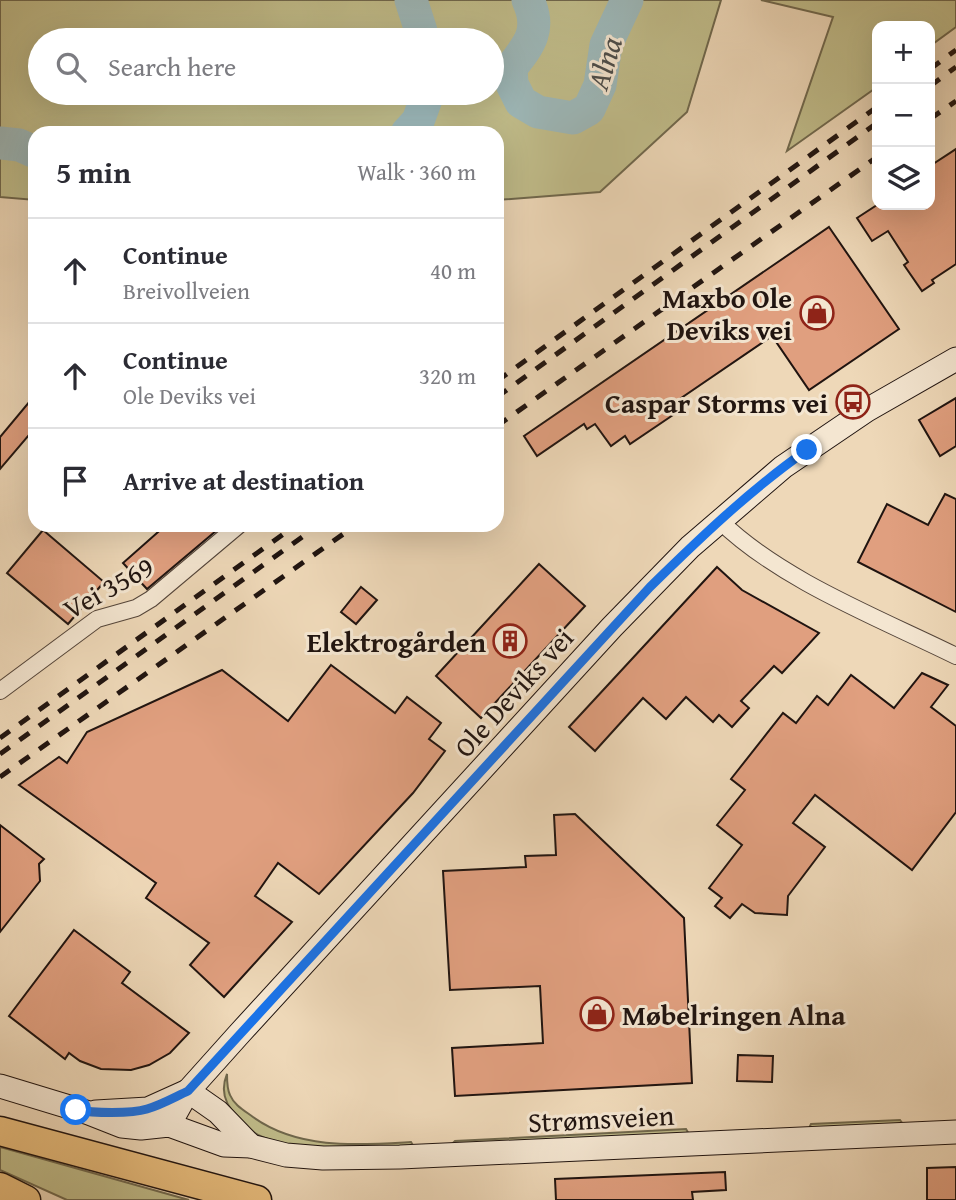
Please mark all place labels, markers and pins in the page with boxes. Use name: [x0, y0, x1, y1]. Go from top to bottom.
place label: Maxbo Ole Deviks vei: [662, 277, 792, 350]
shop icon: Maxbo Ole Deviks vei: [798, 294, 836, 332]
place label: Caspar Storms vei: [605, 382, 828, 423]
bus stop icon: Caspar Storms vei: [834, 383, 872, 421]
place label: Elektrogården: [307, 621, 486, 662]
building icon: Elektrogården: [491, 622, 529, 660]
place label: Møbelringen Alna: [622, 994, 846, 1035]
shop icon: Møbelringen Alna: [578, 995, 616, 1033]

